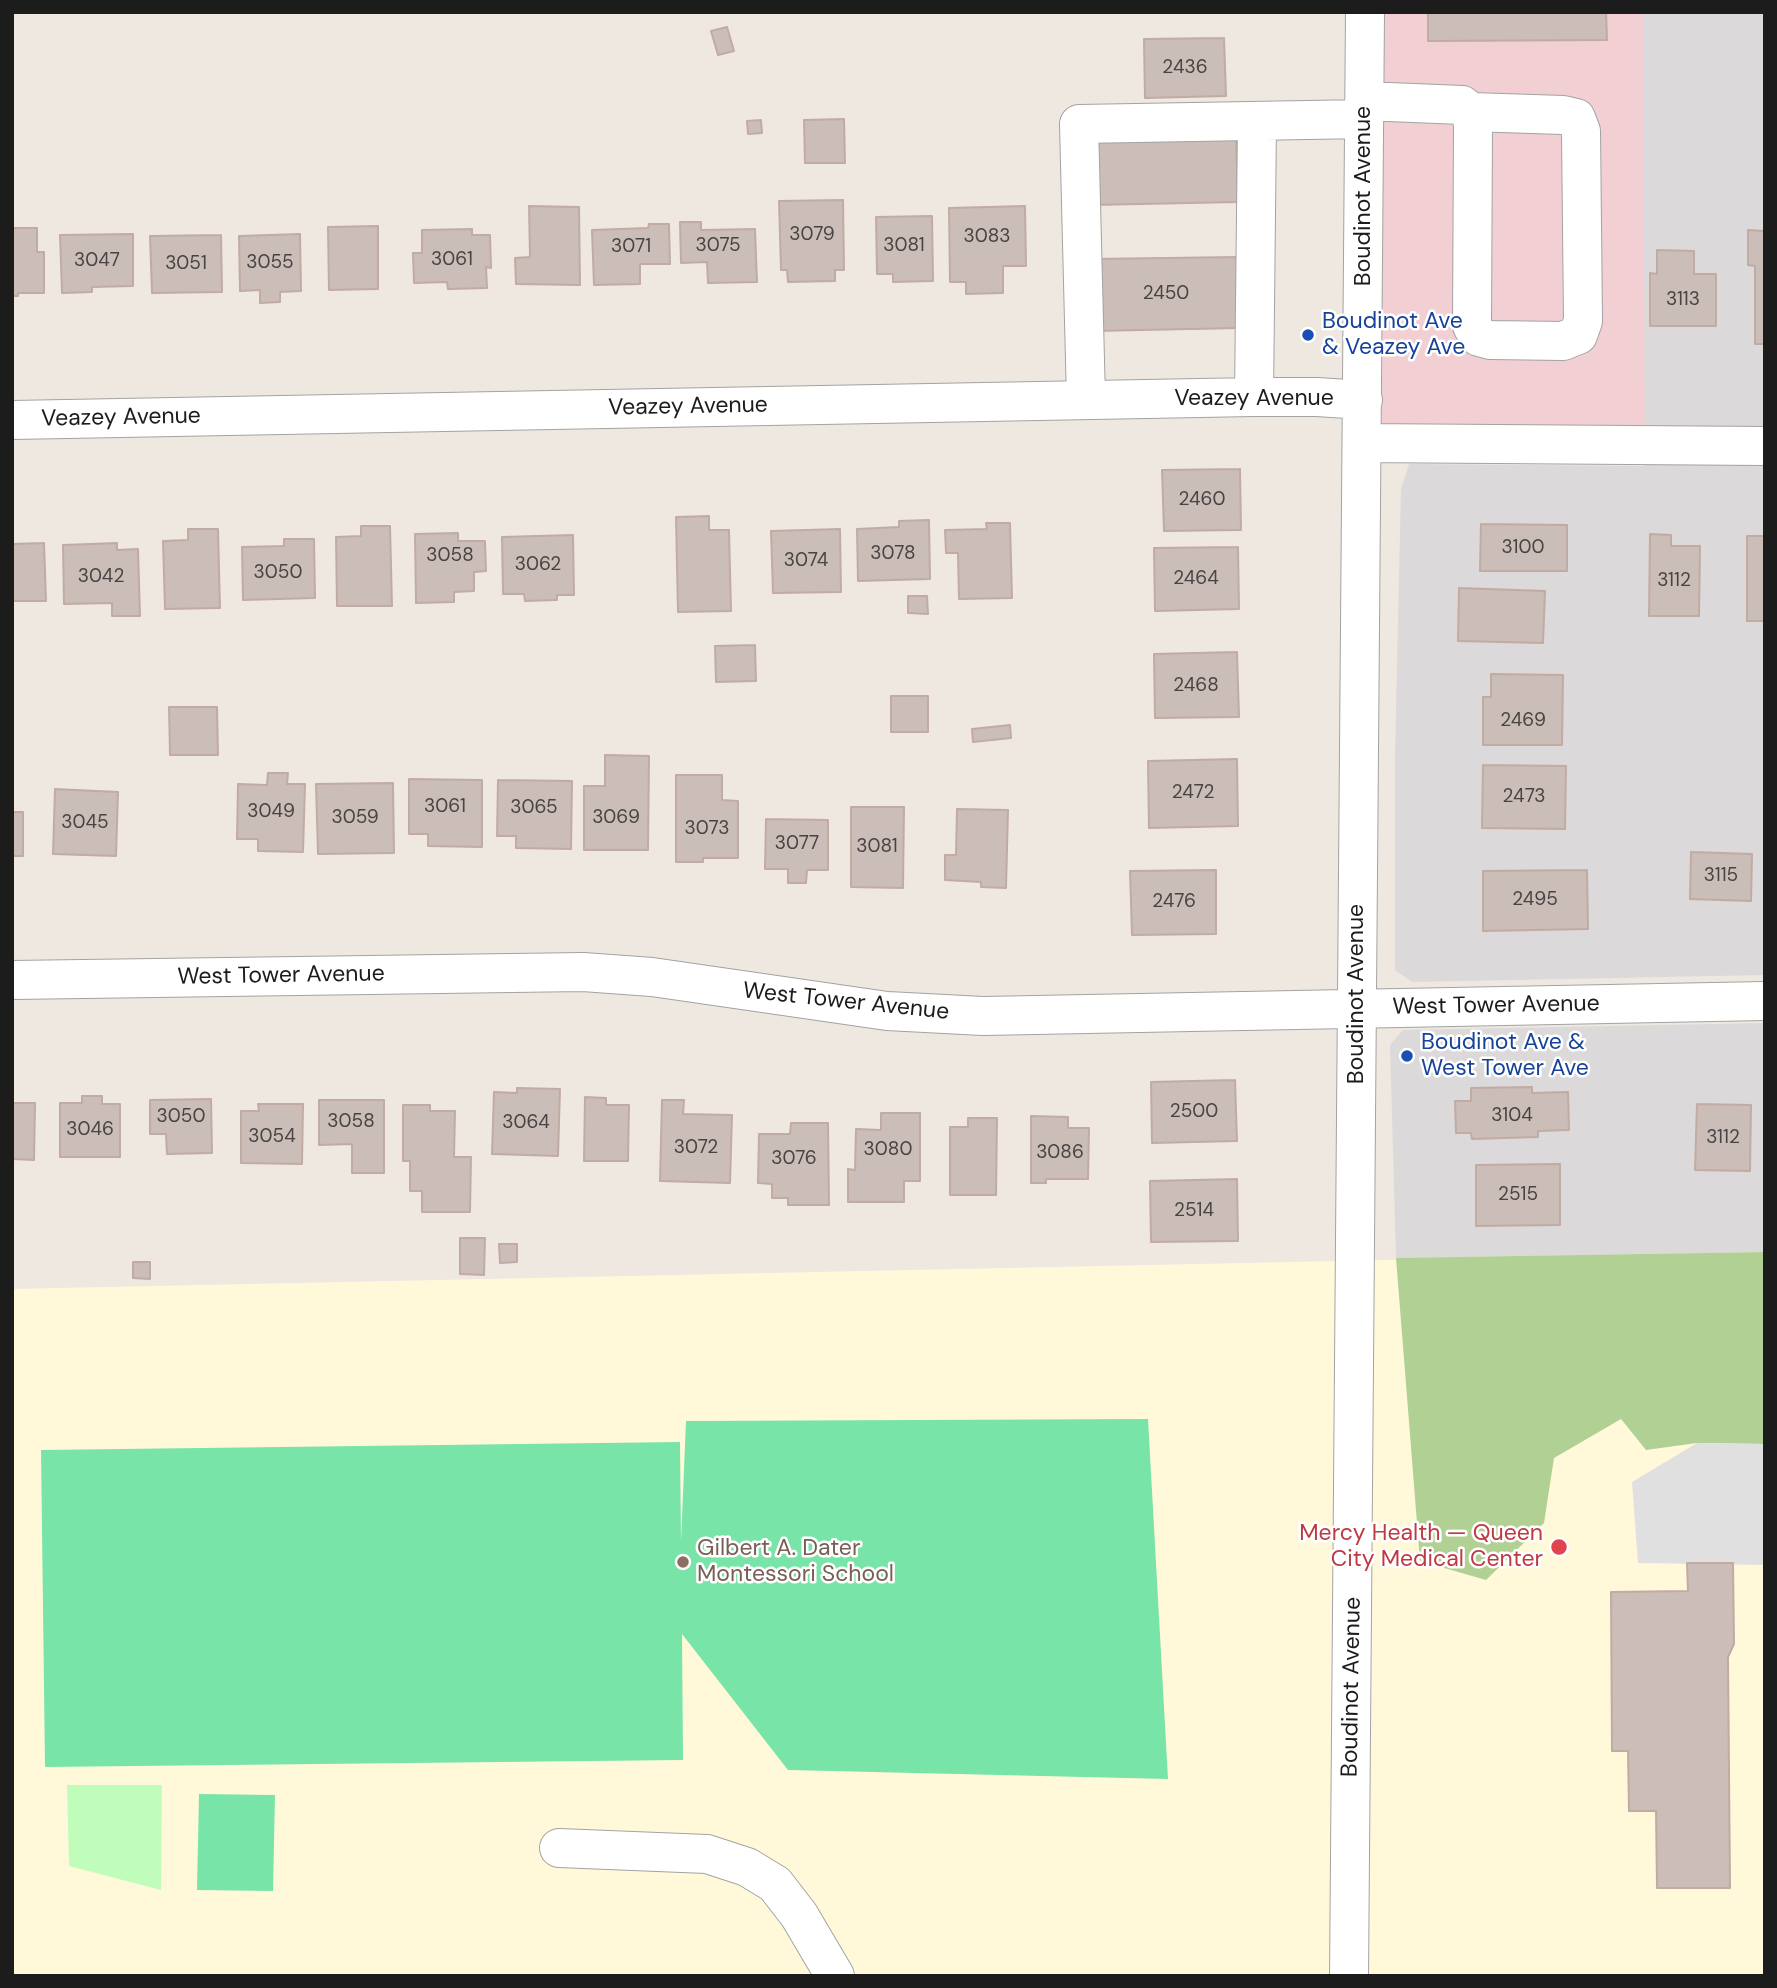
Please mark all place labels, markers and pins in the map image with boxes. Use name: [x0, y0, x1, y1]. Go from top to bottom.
place label: Boudinot Ave & Veazey Ave: [1322, 308, 1465, 362]
marker: Boudinot Ave & Veazey Ave: [1300, 327, 1316, 343]
place label: Boudinot Ave & West Tower Ave: [1421, 1029, 1589, 1083]
marker: Boudinot Ave & West Tower Ave: [1399, 1048, 1415, 1064]
place label: Mercy Health — Queen City Medical Center: [1299, 1520, 1543, 1574]
place label: Gilbert A. Dater Montessori School: [697, 1535, 894, 1589]
marker: Mercy Health — Queen City Medical Center: [1549, 1537, 1569, 1557]
marker: Gilbert A. Dater Montessori School: [675, 1554, 691, 1570]

